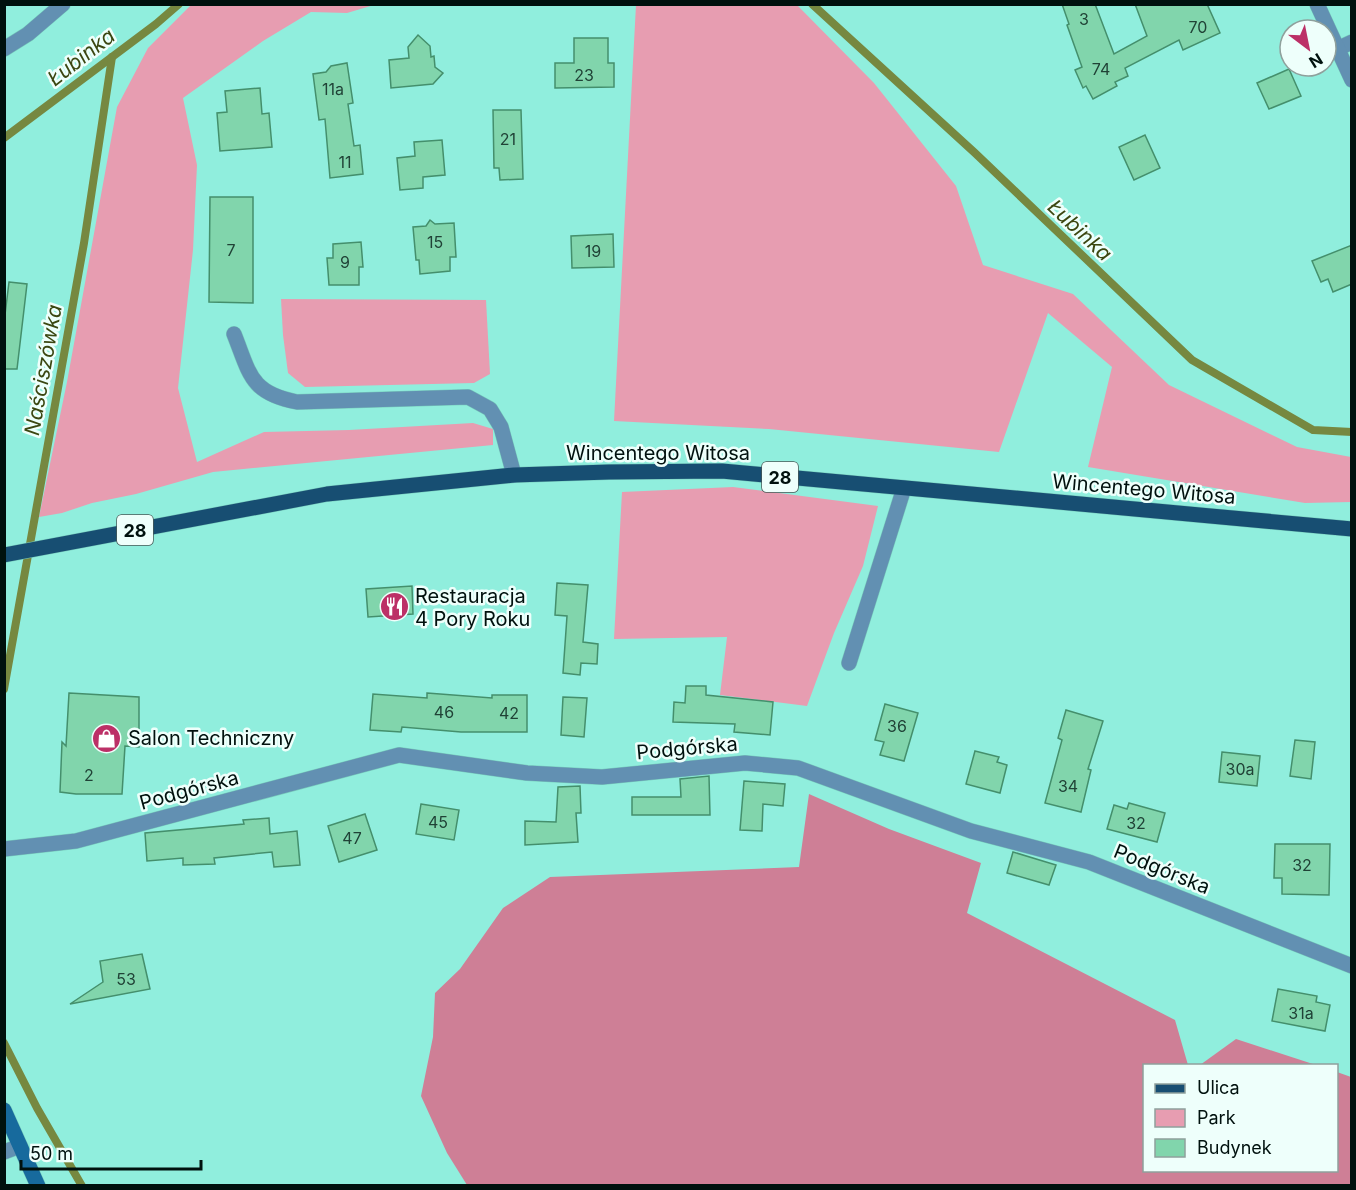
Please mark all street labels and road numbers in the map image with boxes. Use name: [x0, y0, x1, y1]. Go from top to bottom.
street label: Wincentego Witosa: [566, 441, 750, 465]
road number: 28: [762, 462, 798, 492]
street label: Wincentego Witosa: [1051, 469, 1237, 509]
road number: 28: [117, 515, 153, 545]
street label: Podgórska: [635, 732, 739, 764]
street label: Podgórska: [137, 765, 241, 815]
street label: Podgórska: [1110, 839, 1214, 899]

